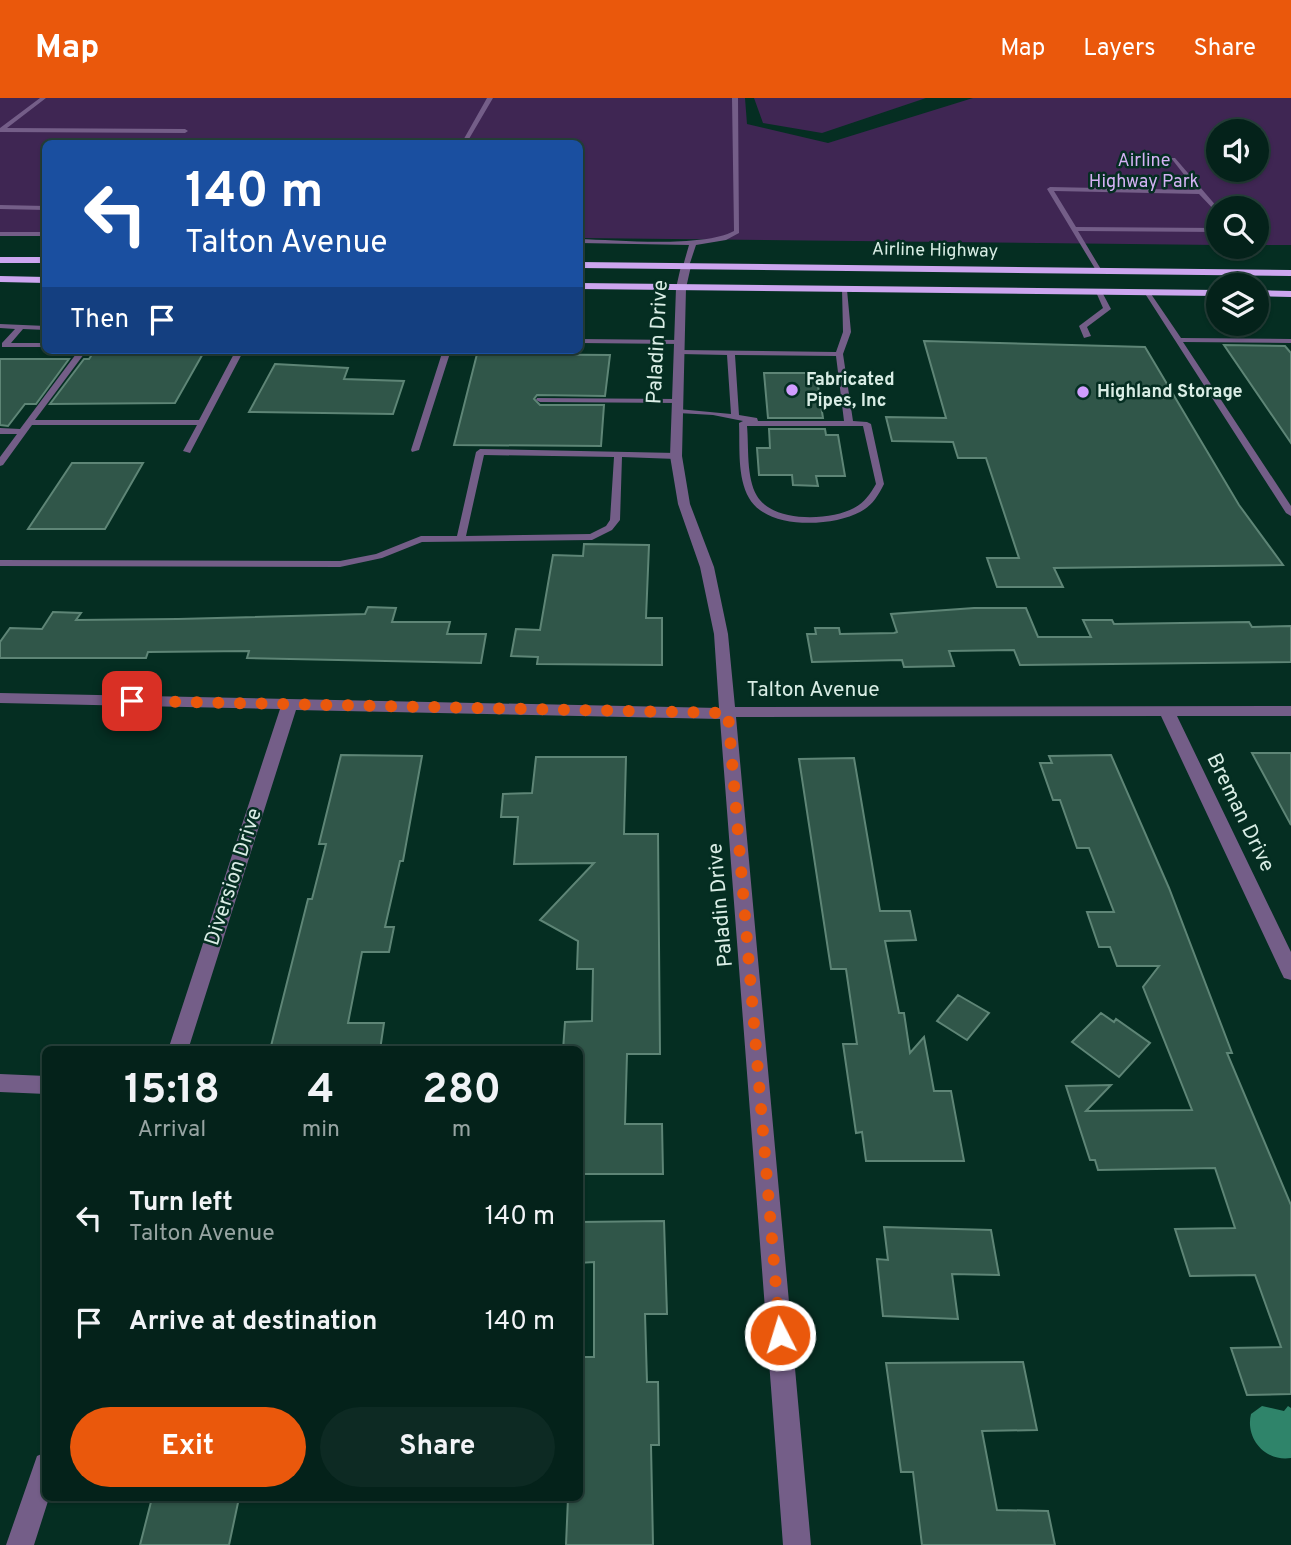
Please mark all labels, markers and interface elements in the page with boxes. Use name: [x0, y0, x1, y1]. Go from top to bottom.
text: Map: [35, 28, 99, 70]
text: Map: [1000, 34, 1045, 64]
text: Layers: [1083, 34, 1155, 64]
text: Share: [1193, 34, 1256, 64]
map controls: [1206, 119, 1269, 336]
button: sound: [1206, 119, 1269, 182]
park label: Airline Highway Park: [1089, 150, 1199, 194]
text: 140 m: [185, 163, 324, 225]
icon: left: [70, 168, 161, 259]
button: search: [1206, 196, 1269, 259]
text: Talton Avenue: [185, 224, 388, 264]
street label: Airline Highway: [872, 238, 998, 264]
button: layers: [1206, 273, 1269, 336]
street label: Paladin Drive: [641, 279, 675, 405]
icon: arrive: [143, 301, 181, 339]
text: Then: [70, 304, 129, 337]
place label: Fabricated Pipes, Inc: [806, 369, 895, 413]
place label: Highland Storage: [1097, 381, 1243, 404]
marker: Fabricated Pipes, Inc: [784, 382, 800, 398]
marker: Highland Storage: [1075, 384, 1091, 400]
pin: [102, 671, 162, 731]
street label: Talton Avenue: [747, 677, 879, 704]
icon: arrive: [113, 682, 151, 720]
street label: Breman Drive: [1200, 749, 1280, 877]
street label: Diversion Drive: [199, 805, 269, 949]
street label: Paladin Drive: [702, 842, 740, 968]
text: 15:18: [124, 1065, 220, 1118]
text: 4: [307, 1065, 334, 1118]
text: 280: [422, 1065, 501, 1118]
text: Arrival: [138, 1116, 206, 1145]
text: min: [302, 1116, 340, 1145]
text: m: [452, 1116, 471, 1145]
text: Turn left: [129, 1187, 233, 1220]
icon: left: [70, 1199, 108, 1237]
text: 140 m: [485, 1201, 555, 1234]
text: Talton Avenue: [129, 1220, 275, 1249]
position arrow: [743, 1298, 817, 1372]
icon: arrive: [70, 1304, 108, 1342]
text: Arrive at destination: [129, 1306, 377, 1339]
text: 140 m: [485, 1306, 555, 1339]
button: Exit: [70, 1407, 306, 1487]
button: Share: [320, 1407, 555, 1487]

